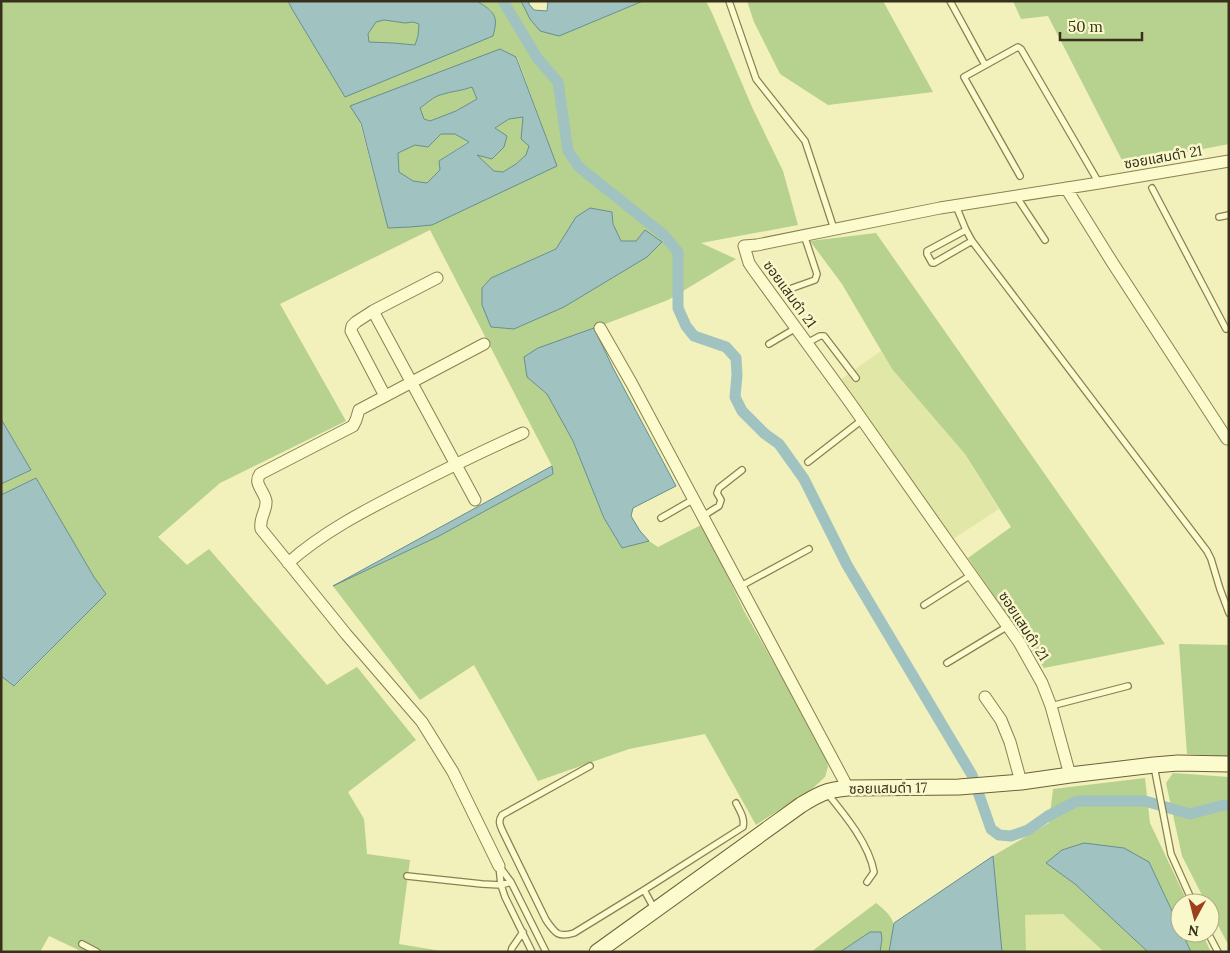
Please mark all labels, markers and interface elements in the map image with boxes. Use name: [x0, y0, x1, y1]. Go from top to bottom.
scale bar: [1060, 10, 1142, 42]
text: 50 m: [1068, 17, 1103, 36]
street label: ซอยแสมดำ 21: [1122, 141, 1204, 173]
street label: ซอยแสมดำ 21: [759, 257, 821, 331]
street label: ซอยแสมดำ 21: [995, 588, 1053, 664]
street label: ซอยแสมดำ 17: [849, 778, 928, 798]
north arrow: [1170, 893, 1220, 943]
text: N: [1187, 921, 1200, 940]

